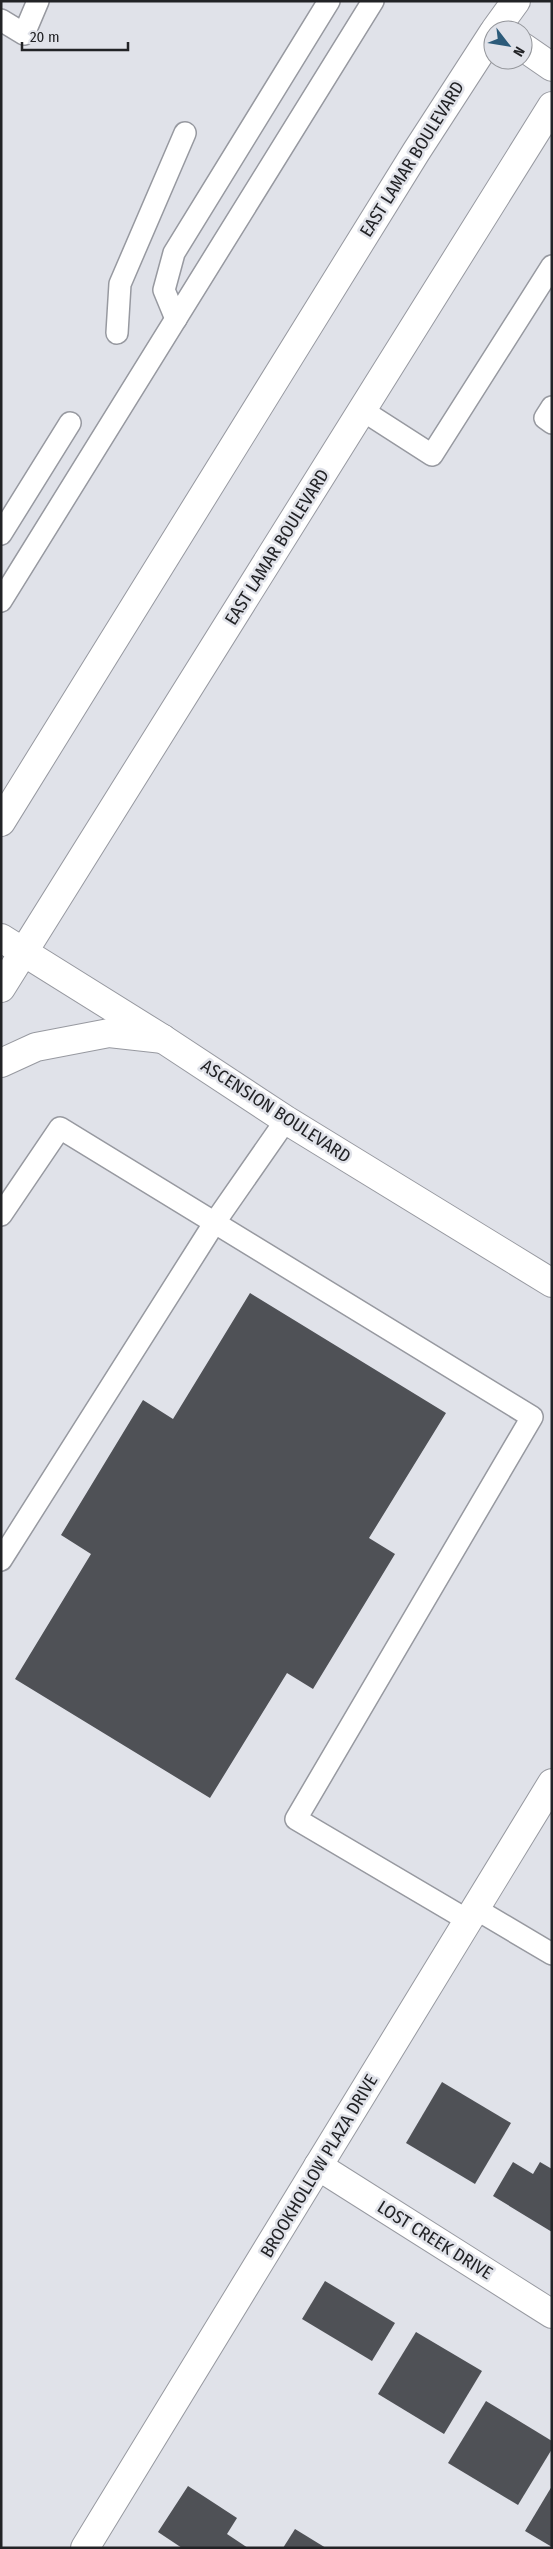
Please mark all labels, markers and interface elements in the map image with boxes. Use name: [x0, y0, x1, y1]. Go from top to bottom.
scale bar: [22, 20, 129, 52]
north arrow: [483, 20, 533, 70]
text: 20 m: [30, 28, 60, 46]
text: N: [509, 43, 528, 59]
street label: EAST LAMAR BOULEVARD: [355, 77, 469, 241]
street label: EAST LAMAR BOULEVARD: [220, 465, 334, 629]
street label: ASCENSION BOULEVARD: [197, 1054, 355, 1168]
street label: BROOKHOLLOW PLAZA DRIVE: [256, 2070, 382, 2262]
street label: LOST CREEK DRIVE: [373, 2196, 497, 2284]

